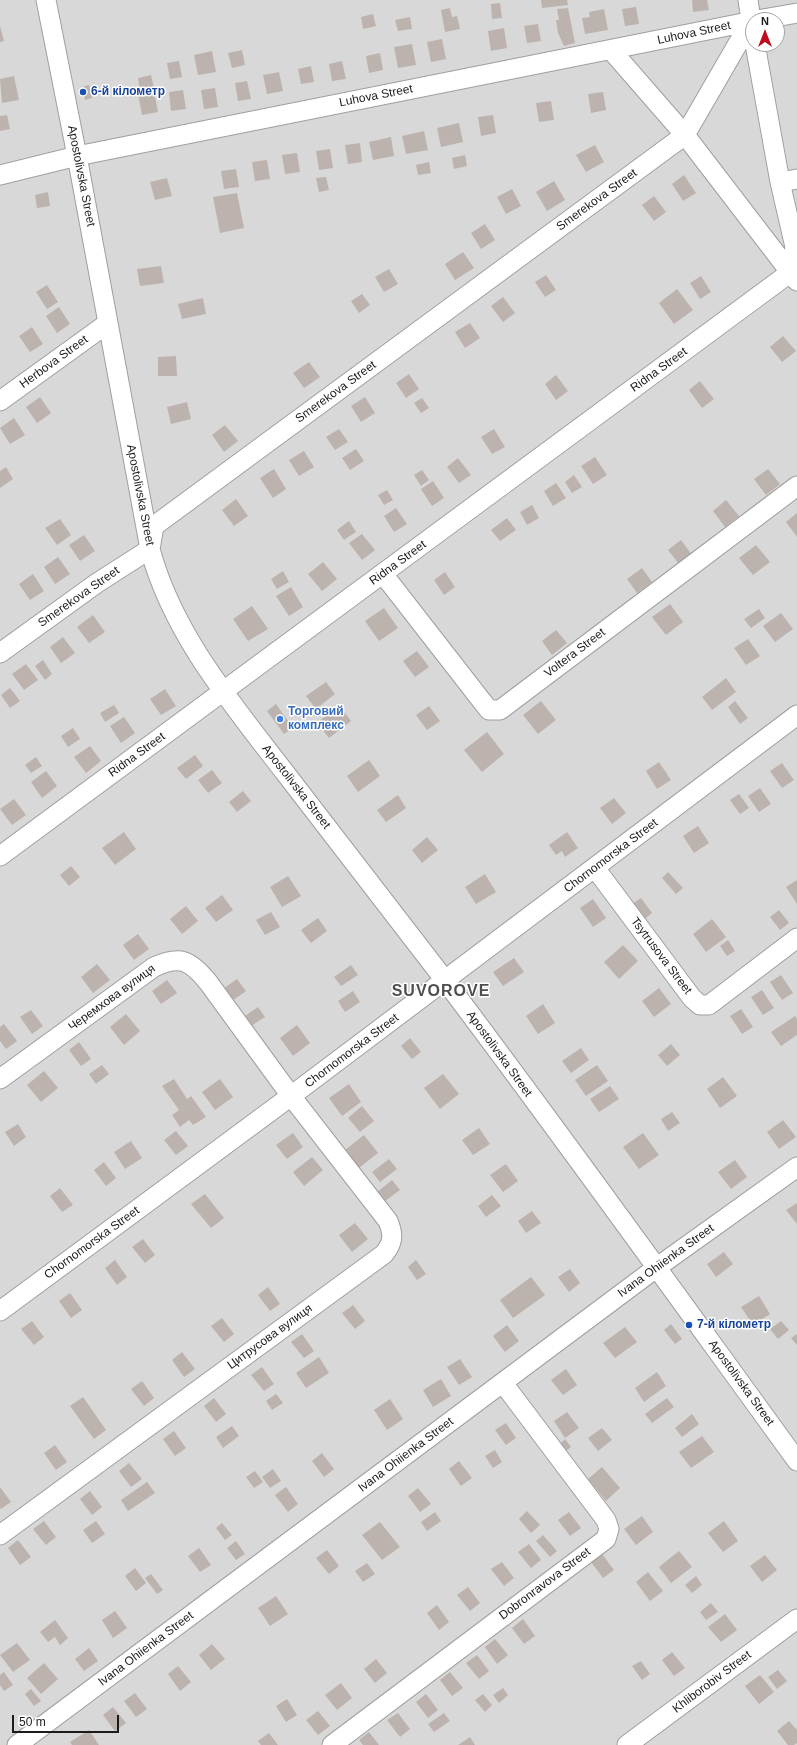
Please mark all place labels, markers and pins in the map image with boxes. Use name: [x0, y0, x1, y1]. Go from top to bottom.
place label: 6-й кілометр: [91, 85, 165, 99]
marker: 6-й кілометр: [78, 87, 88, 97]
place label: Торговий комплекс: [288, 705, 344, 733]
marker: Торговий комплекс: [275, 714, 285, 724]
place label: 7-й кілометр: [697, 1318, 771, 1332]
marker: 7-й кілометр: [684, 1320, 694, 1330]

